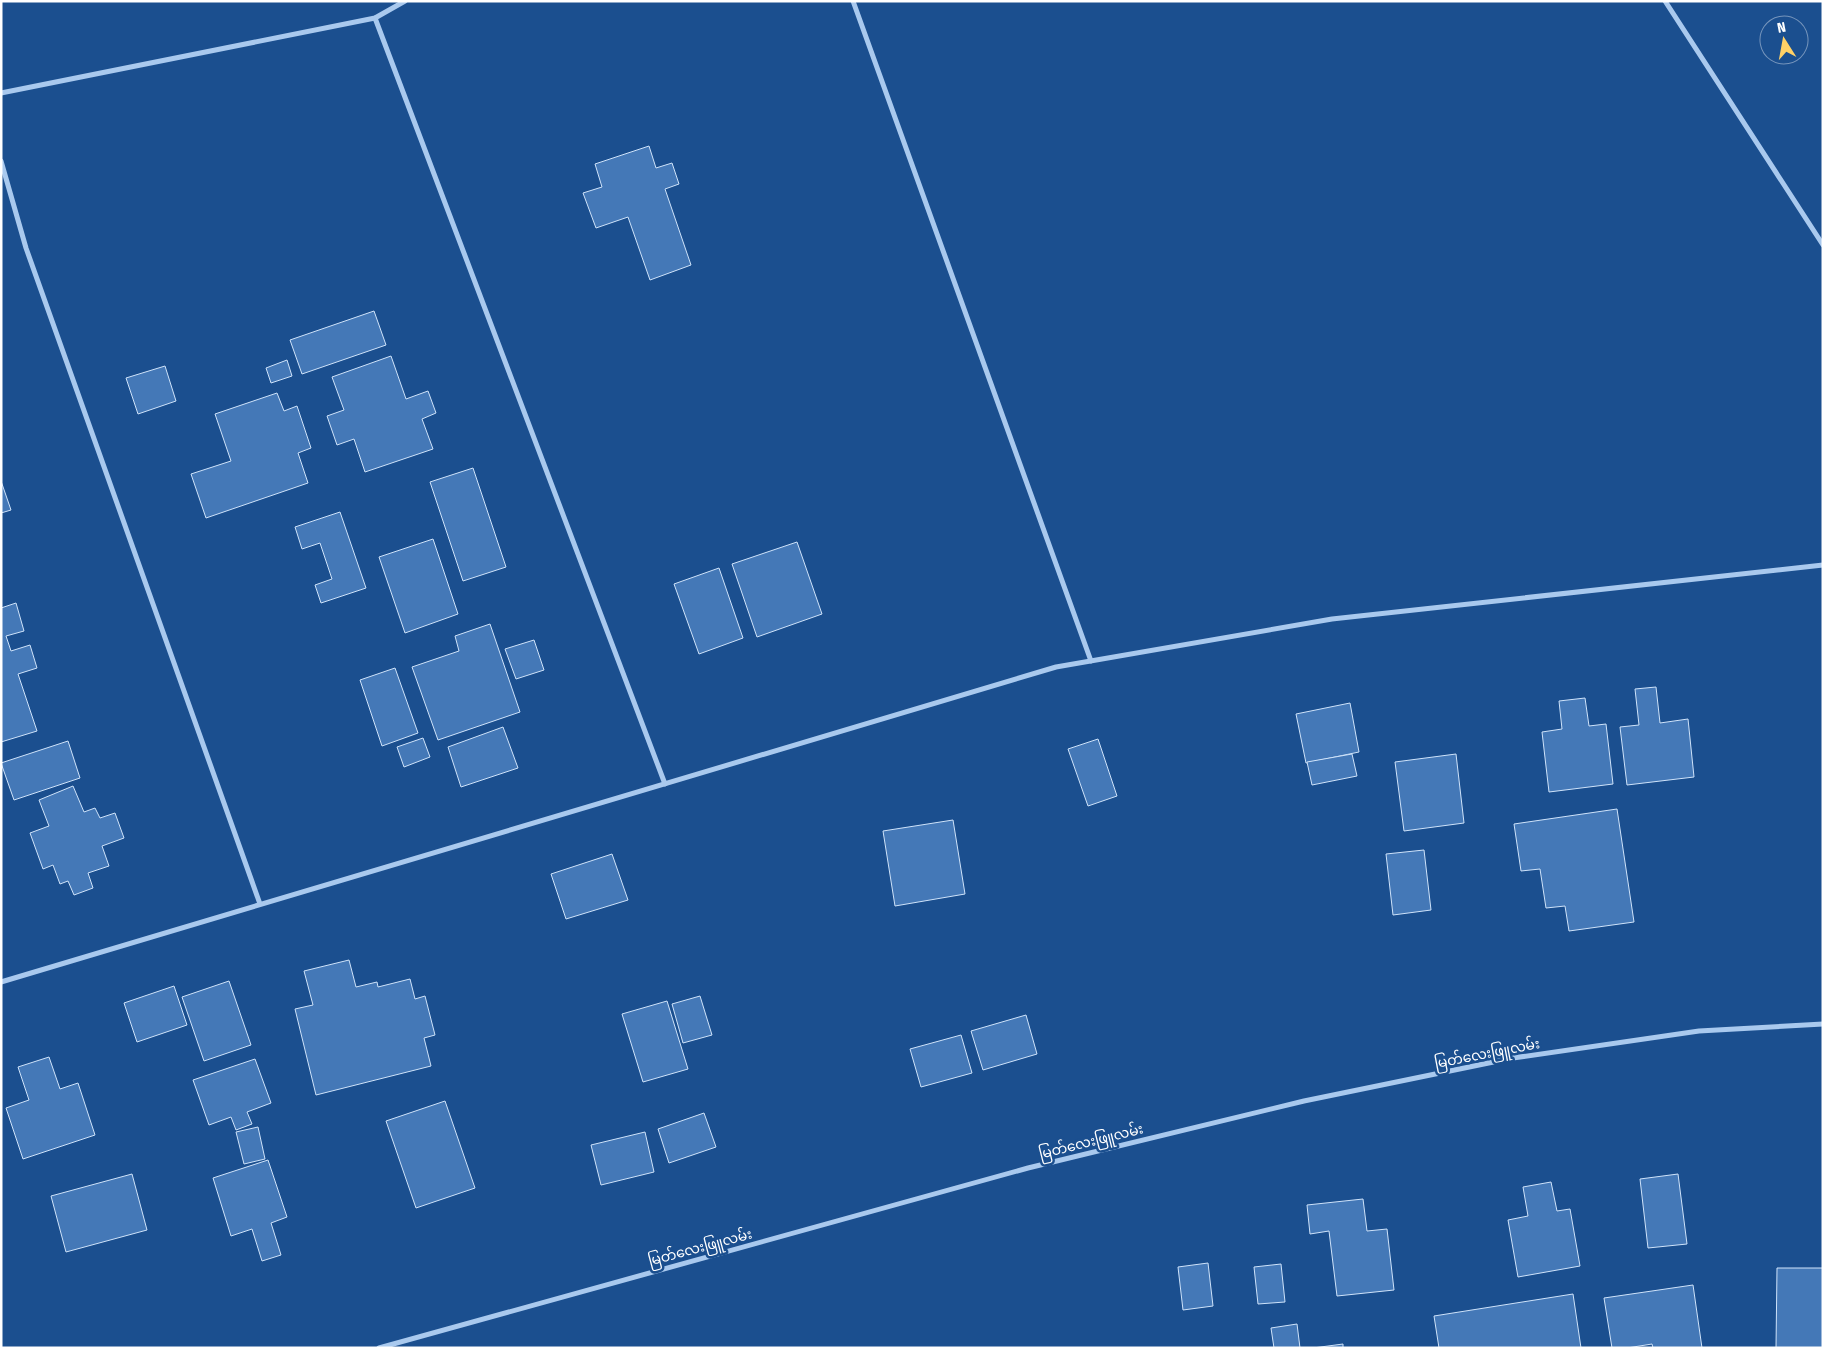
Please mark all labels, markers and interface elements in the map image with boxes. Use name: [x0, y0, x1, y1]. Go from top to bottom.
north arrow: [1759, 15, 1809, 65]
text: N: [1776, 19, 1787, 37]
street label: မြတ်လေးဖြူလမ်း: [1433, 1033, 1542, 1075]
street label: မြတ်လေးဖြူလမ်း: [1037, 1118, 1146, 1166]
street label: မြတ်လေးဖြူလမ်း: [646, 1224, 755, 1272]

